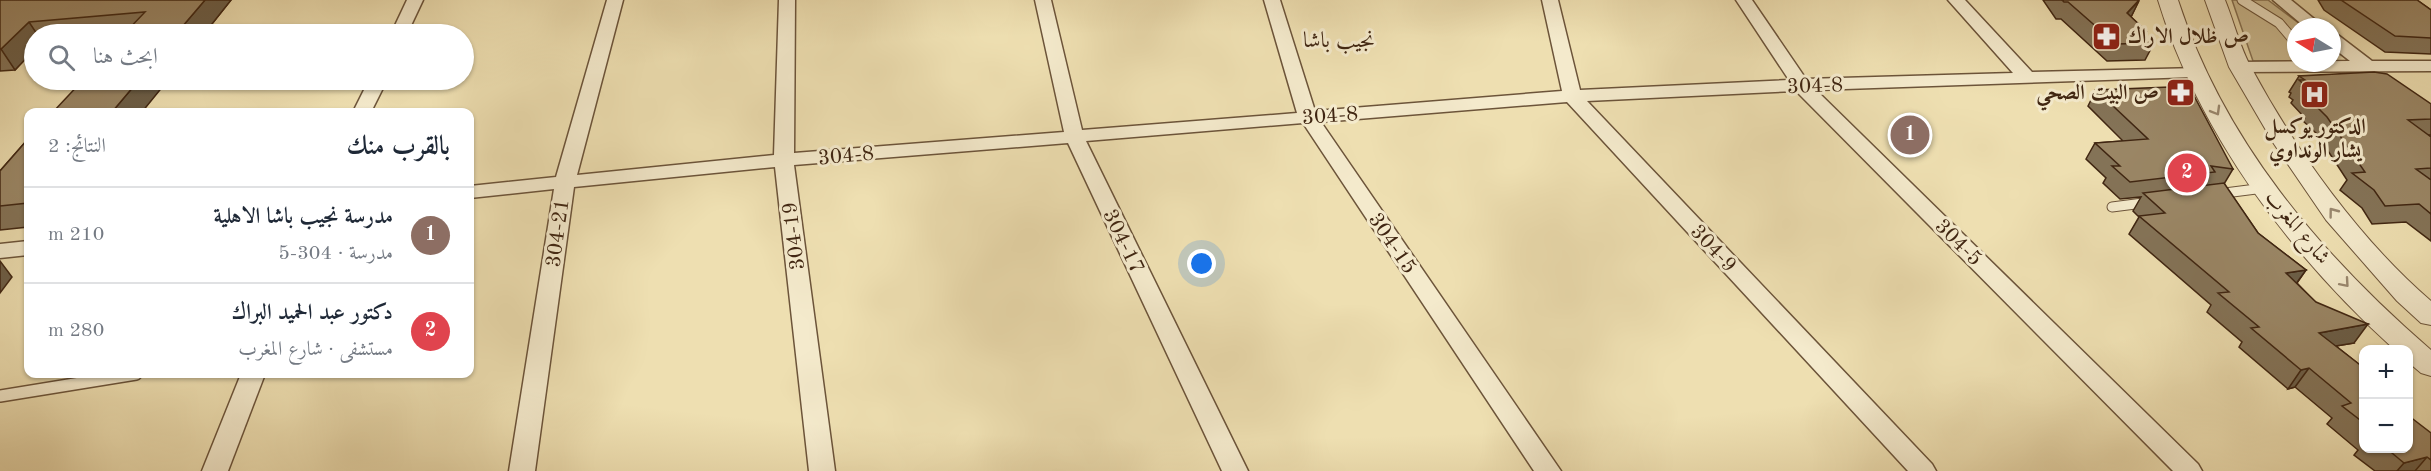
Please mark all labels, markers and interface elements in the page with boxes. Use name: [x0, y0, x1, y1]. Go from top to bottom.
north arrow: [2287, 18, 2341, 72]
pharmacy icon: ص ظلال الاراك: [2091, 20, 2123, 52]
search box: [24, 24, 474, 90]
place label: ص ظلال الاراك: [2128, 25, 2249, 49]
district label: نجيب باشا: [1303, 30, 1375, 54]
icon: search: [45, 41, 78, 74]
text: ابحث هنا: [93, 46, 158, 68]
street label: 304-8: [1786, 75, 1844, 98]
pharmacy icon: ص البيت الصحي: [2164, 76, 2196, 108]
hospital icon: الدكتور يوكسل يشار الونداوي: [2299, 79, 2331, 111]
place label: ص البيت الصحي: [2036, 83, 2159, 111]
street label: 304-8: [1301, 104, 1359, 129]
one-way arrow: [2209, 105, 2220, 115]
pin: 1: [1890, 112, 1930, 158]
place label: الدكتور يوكسل يشار الونداوي: [2264, 116, 2366, 167]
text: بالقرب منك: [347, 134, 450, 160]
text: النتائج: 2: [48, 137, 106, 157]
street label: 304-8: [817, 144, 875, 169]
pin: 2: [2168, 150, 2206, 195]
street label: شارع المغرب: [2256, 187, 2333, 273]
street label: 304-21: [543, 198, 574, 269]
street label: 304-19: [780, 200, 809, 271]
text: مدرسة نجيب باشا الاهلية: [213, 206, 393, 228]
street label: 304-17: [1098, 206, 1147, 277]
one-way arrow: [2330, 208, 2341, 219]
street label: 304-15: [1364, 210, 1420, 278]
street label: 304-5: [1931, 216, 1985, 270]
street label: 304-9: [1686, 221, 1740, 277]
text: 210 m: [48, 225, 104, 245]
text: 1: [425, 225, 436, 245]
text: مدرسة · 304-5: [278, 244, 393, 264]
your location: [1187, 249, 1216, 278]
one-way arrow: [2338, 276, 2349, 287]
text: دكتور عبد الحميد البراك: [232, 302, 393, 324]
text: 280 m: [48, 321, 104, 341]
text: 2: [425, 321, 436, 341]
text: مستشفى · شارع المغرب: [238, 340, 393, 360]
map controls: [2359, 345, 2413, 453]
button: +: [2359, 345, 2413, 399]
button: −: [2359, 399, 2413, 453]

